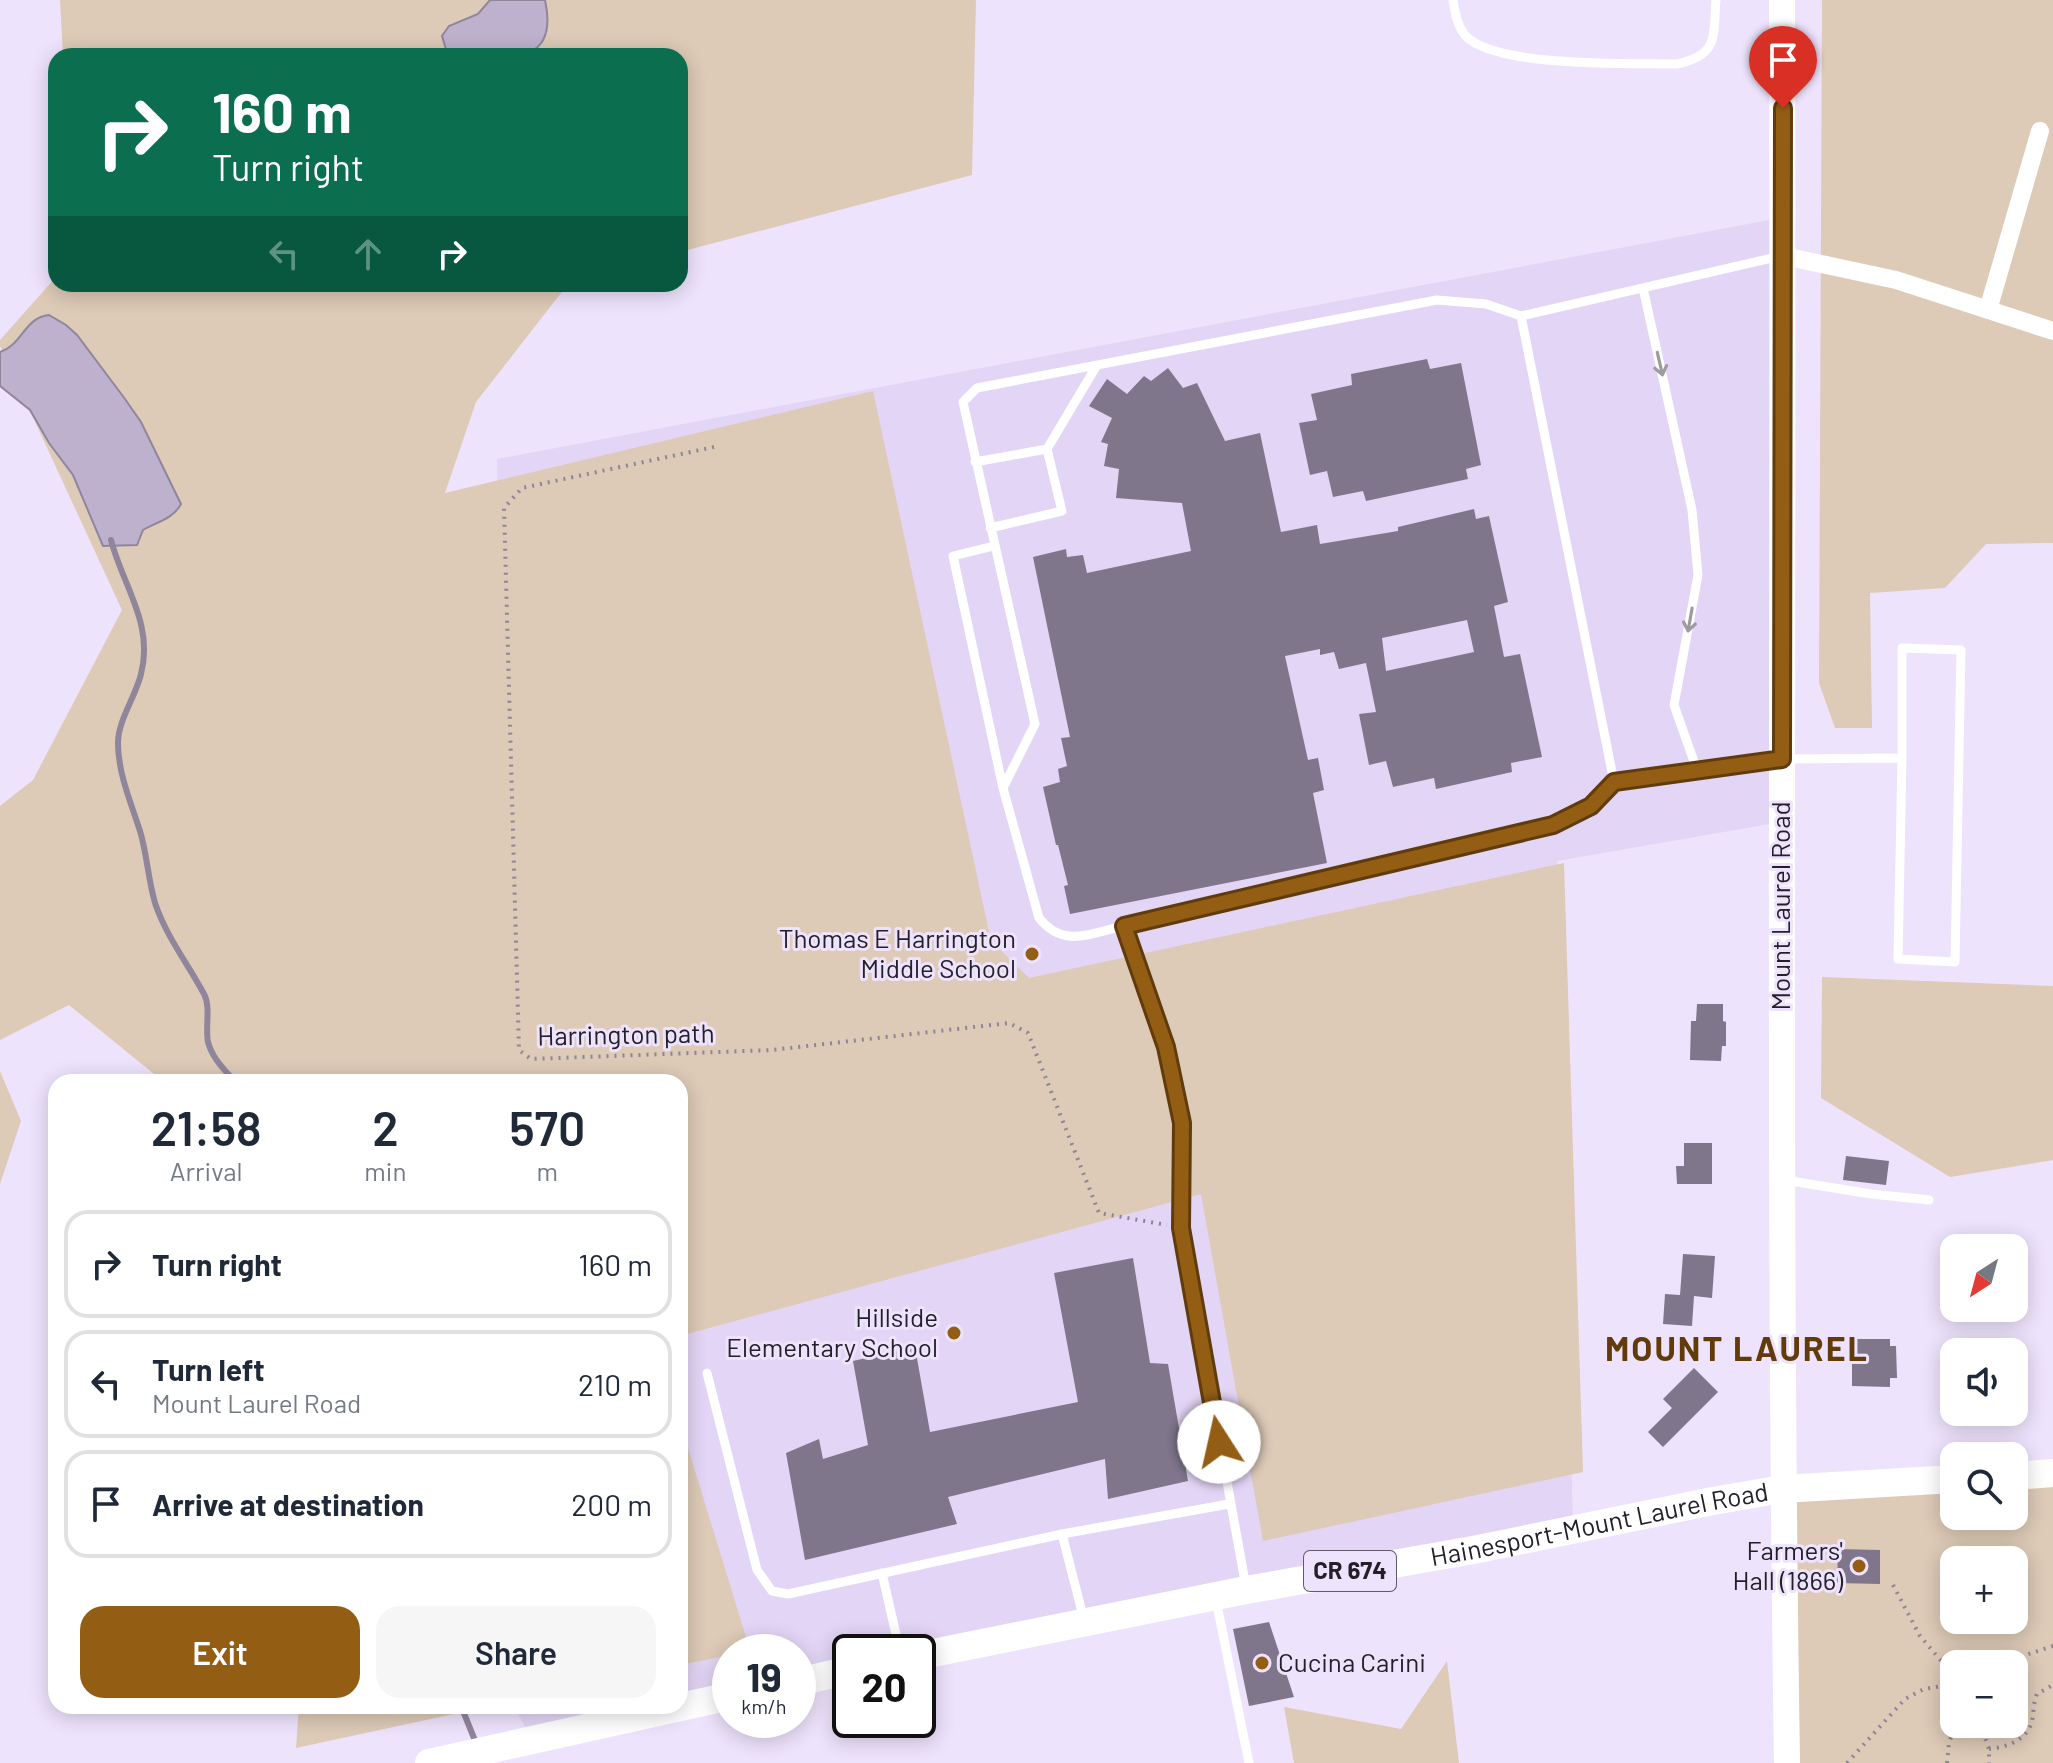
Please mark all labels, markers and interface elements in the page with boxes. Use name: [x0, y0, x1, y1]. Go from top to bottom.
pin: [1749, 26, 1817, 108]
icon: arrive: [1761, 38, 1805, 82]
text: 160 m: [212, 77, 352, 144]
icon: right: [80, 80, 184, 184]
text: Turn right: [212, 145, 364, 188]
icon: left: [262, 232, 306, 276]
icon: ahead: [346, 232, 390, 276]
icon: right: [430, 232, 474, 276]
one-way arrow: [1653, 351, 1668, 376]
one-way arrow: [1682, 606, 1697, 632]
street label: Mount Laurel Road: [1764, 801, 1795, 1011]
place label: Thomas E Harrington Middle School: [779, 922, 1016, 983]
marker: Thomas E Harrington Middle School: [1023, 945, 1041, 963]
street label: Harrington path: [537, 1016, 715, 1051]
text: 21:58: [151, 1098, 262, 1156]
text: 2: [372, 1098, 399, 1156]
text: 570: [509, 1098, 585, 1156]
text: Arrival: [170, 1155, 243, 1186]
text: min: [364, 1155, 407, 1186]
text: m: [536, 1155, 558, 1186]
north arrow: [1940, 1234, 2028, 1322]
map controls: [1940, 1234, 2028, 1738]
icon: right: [84, 1242, 128, 1286]
text: Turn right: [152, 1246, 282, 1282]
text: 160 m: [578, 1246, 652, 1282]
place label: Hillside Elementary School: [726, 1301, 938, 1362]
marker: Hillside Elementary School: [945, 1324, 963, 1342]
district label: MOUNT LAUREL: [1605, 1327, 1869, 1368]
button: sound: [1940, 1338, 2028, 1426]
text: Turn left: [152, 1351, 265, 1387]
icon: left: [84, 1362, 128, 1406]
text: 210 m: [578, 1366, 652, 1402]
text: Mount Laurel Road: [152, 1387, 361, 1418]
position arrow: [1177, 1400, 1261, 1484]
button: search: [1940, 1442, 2028, 1530]
street label: Hainesport-Mount Laurel Road: [1428, 1475, 1770, 1571]
icon: arrive: [84, 1482, 128, 1526]
text: Arrive at destination: [152, 1486, 424, 1522]
text: 200 m: [571, 1486, 652, 1522]
place label: Farmers' Hall (1866): [1733, 1534, 1843, 1595]
button: +: [1940, 1546, 2028, 1634]
road number: CR 674: [1304, 1551, 1396, 1591]
marker: Farmers' Hall (1866): [1850, 1557, 1868, 1575]
button: Exit: [80, 1606, 360, 1698]
button: Share: [376, 1606, 656, 1698]
speed limit sign: 20: [832, 1634, 936, 1738]
place label: Cucina Carini: [1278, 1646, 1426, 1677]
button: −: [1940, 1650, 2028, 1738]
text: 19: [746, 1652, 782, 1700]
marker: Cucina Carini: [1253, 1654, 1271, 1672]
text: km/h: [741, 1694, 787, 1718]

